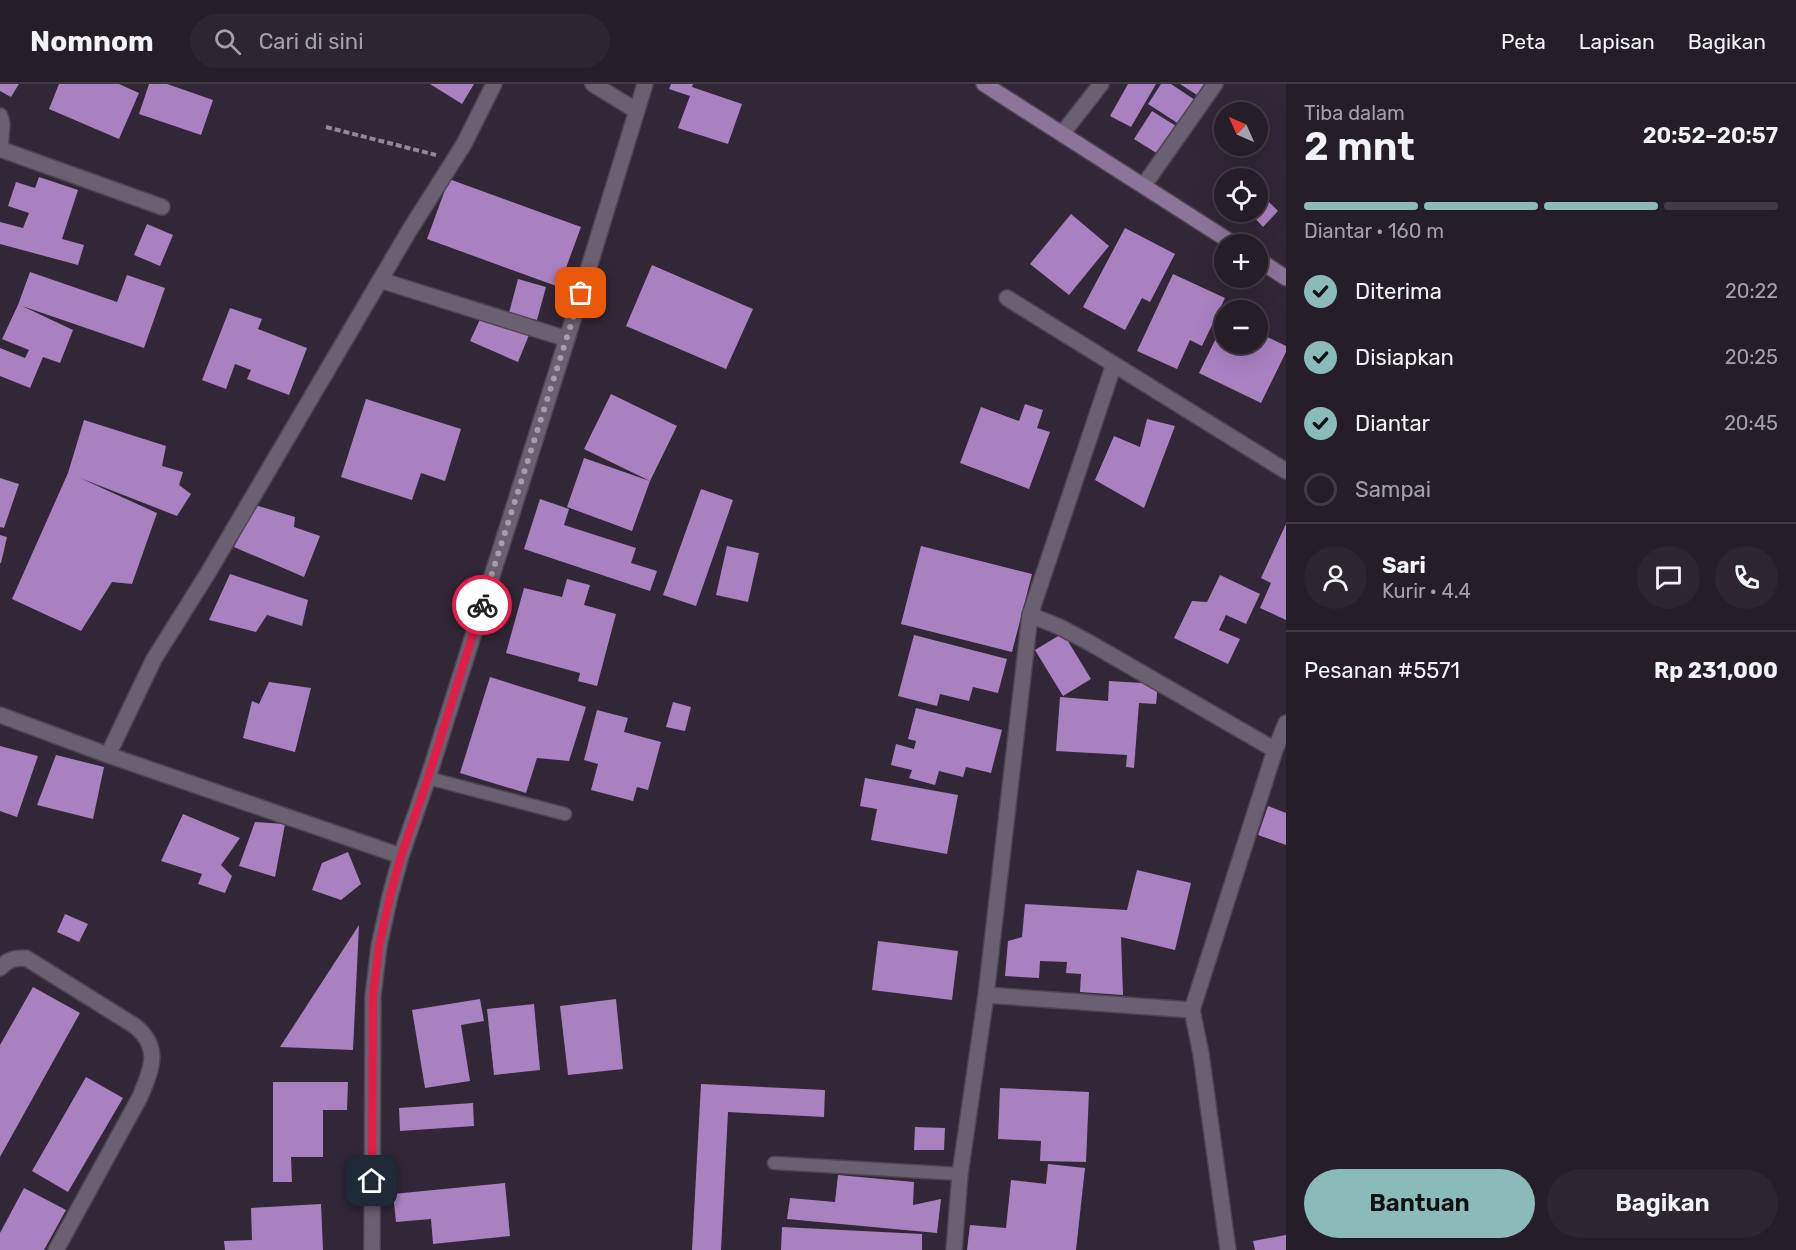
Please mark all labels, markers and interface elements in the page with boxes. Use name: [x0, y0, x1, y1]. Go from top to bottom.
search box: [190, 14, 610, 68]
text: Nomnom: [30, 25, 154, 58]
icon: search: [211, 25, 244, 58]
text: Cari di sini: [259, 28, 364, 55]
text: Peta: [1501, 29, 1546, 54]
text: Lapisan: [1579, 29, 1655, 54]
text: Bagikan: [1688, 29, 1766, 54]
text: Tiba dalam: [1304, 101, 1405, 125]
north arrow: [1214, 102, 1268, 156]
map controls: [1214, 102, 1268, 354]
text: 20:52–20:57: [1643, 122, 1778, 149]
text: 2 mnt: [1304, 124, 1415, 170]
button: locate: [1214, 168, 1268, 222]
text: Diantar · 160 m: [1304, 219, 1444, 243]
button: +: [1214, 234, 1268, 288]
pin: [555, 267, 606, 318]
icon: check: [1304, 275, 1337, 308]
icon: bag: [564, 276, 597, 309]
text: Diterima: [1355, 278, 1442, 305]
text: 20:22: [1725, 279, 1778, 303]
button: −: [1214, 300, 1268, 354]
icon: check: [1304, 341, 1337, 374]
text: Disiapkan: [1355, 344, 1454, 371]
text: 20:25: [1725, 345, 1778, 369]
icon: check: [1304, 407, 1337, 440]
text: Diantar: [1355, 410, 1430, 437]
text: 20:45: [1724, 411, 1778, 435]
text: Sampai: [1355, 476, 1431, 503]
button: person: [1304, 546, 1367, 609]
button: chat: [1637, 546, 1700, 609]
button: phone: [1715, 546, 1778, 609]
text: Sari: [1382, 552, 1426, 579]
courier: [452, 575, 512, 635]
text: Kurir · 4.4: [1382, 579, 1471, 603]
icon: bike: [466, 589, 499, 622]
text: Pesanan #5571: [1304, 657, 1460, 684]
text: Rp 231,000: [1654, 657, 1778, 684]
pin: [346, 1155, 397, 1206]
icon: home: [355, 1164, 388, 1197]
button: Bantuan: [1304, 1169, 1535, 1238]
button: Bagikan: [1547, 1169, 1778, 1238]

